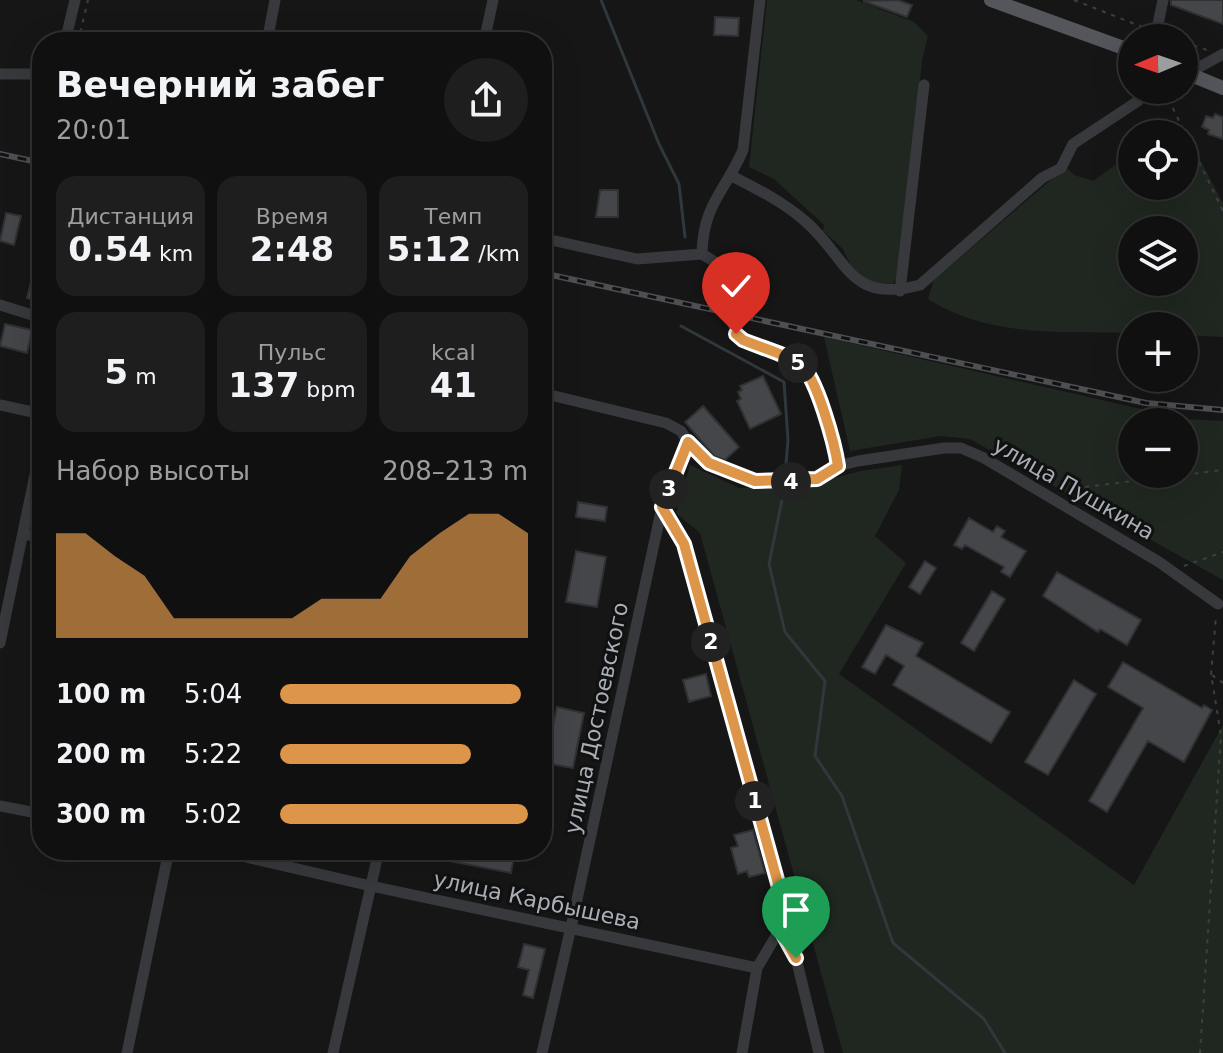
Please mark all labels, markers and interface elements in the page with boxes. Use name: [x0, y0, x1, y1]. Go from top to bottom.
north arrow: [1118, 24, 1198, 104]
map controls: [1118, 24, 1198, 488]
button: share: [444, 58, 528, 142]
text: Вечерний забег: [56, 64, 384, 105]
text: 20:01: [56, 115, 131, 145]
button: locate: [1118, 120, 1198, 200]
text: Дистанция: [67, 204, 194, 229]
text: Время: [256, 204, 328, 229]
text: Темп: [424, 204, 482, 229]
button: layers: [1118, 216, 1198, 296]
text: 0.54: [68, 229, 152, 269]
text: 2:48: [250, 229, 334, 269]
text: 5:12: [387, 229, 471, 269]
text: km: [152, 241, 193, 266]
text: /km: [471, 241, 520, 266]
pin: [702, 252, 770, 334]
icon: check: [714, 264, 758, 308]
button: +: [1118, 312, 1198, 392]
text: Пульс: [258, 340, 326, 365]
text: kcal: [431, 340, 476, 365]
pin: 5: [778, 343, 818, 383]
text: 5: [790, 350, 806, 375]
text: 5: [105, 352, 128, 392]
text: m: [128, 364, 157, 389]
text: 137: [228, 365, 299, 405]
text: 41: [430, 365, 477, 405]
text: bpm: [299, 377, 356, 402]
button: −: [1118, 408, 1198, 488]
street label: улица Пушкина: [989, 432, 1159, 545]
text: Набор высоты: [56, 456, 250, 486]
text: 208–213 m: [382, 456, 528, 486]
pin: 4: [771, 462, 811, 502]
pin: 3: [649, 469, 689, 509]
text: 4: [783, 469, 799, 494]
text: 3: [661, 476, 677, 501]
street label: улица Достоевского: [560, 600, 633, 836]
pin: 2: [691, 622, 731, 662]
text: 2: [703, 629, 719, 654]
text: 100 m: [56, 679, 146, 709]
text: 5:04: [184, 679, 242, 709]
text: 200 m: [56, 739, 146, 769]
text: 5:22: [184, 739, 242, 769]
pin: 1: [735, 781, 775, 821]
text: 1: [747, 788, 763, 813]
text: 300 m: [56, 799, 146, 829]
text: 5:02: [184, 799, 242, 829]
street label: улица Карбышева: [431, 866, 643, 935]
pin: [762, 876, 830, 958]
icon: arrive: [774, 888, 818, 932]

